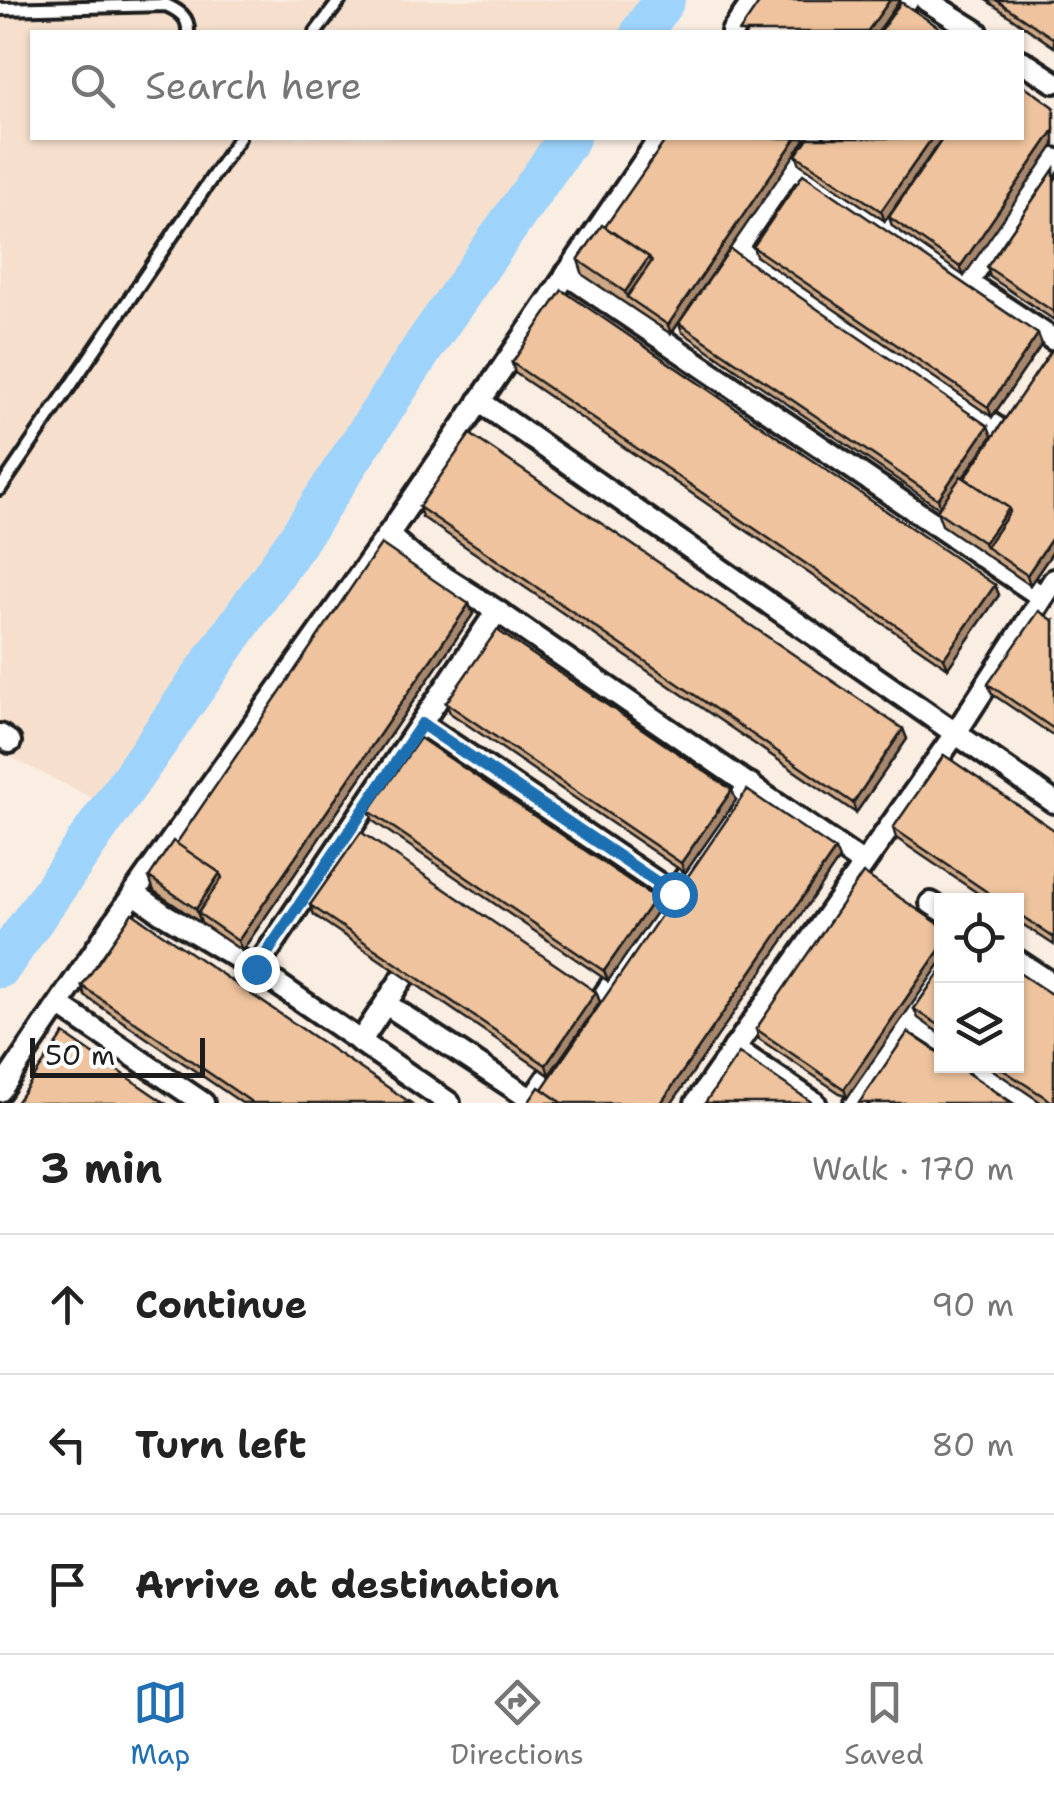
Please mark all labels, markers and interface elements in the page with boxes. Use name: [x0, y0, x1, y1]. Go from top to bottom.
search box: [30, 30, 1024, 140]
icon: search: [65, 58, 120, 113]
text: Search here: [145, 60, 362, 111]
route start: [652, 872, 698, 918]
map controls: [934, 893, 1024, 1073]
button: locate: [934, 893, 1024, 983]
route end: [234, 947, 280, 993]
button: layers: [934, 983, 1024, 1073]
scale bar: [30, 1033, 205, 1078]
text: 50 m: [45, 1036, 115, 1074]
text: 3 min: [40, 1140, 162, 1196]
text: Walk · 170 m: [812, 1147, 1014, 1190]
icon: ahead: [40, 1277, 95, 1332]
text: Continue: [135, 1279, 307, 1330]
text: 90 m: [931, 1283, 1014, 1326]
icon: left: [40, 1417, 95, 1472]
text: Turn left: [135, 1419, 307, 1470]
text: 80 m: [931, 1423, 1014, 1466]
icon: arrive: [40, 1557, 95, 1612]
text: Arrive at destination: [135, 1559, 559, 1610]
tab: Map: [130, 1675, 190, 1773]
tab: Directions: [451, 1675, 584, 1773]
tab: Saved: [844, 1675, 924, 1773]

